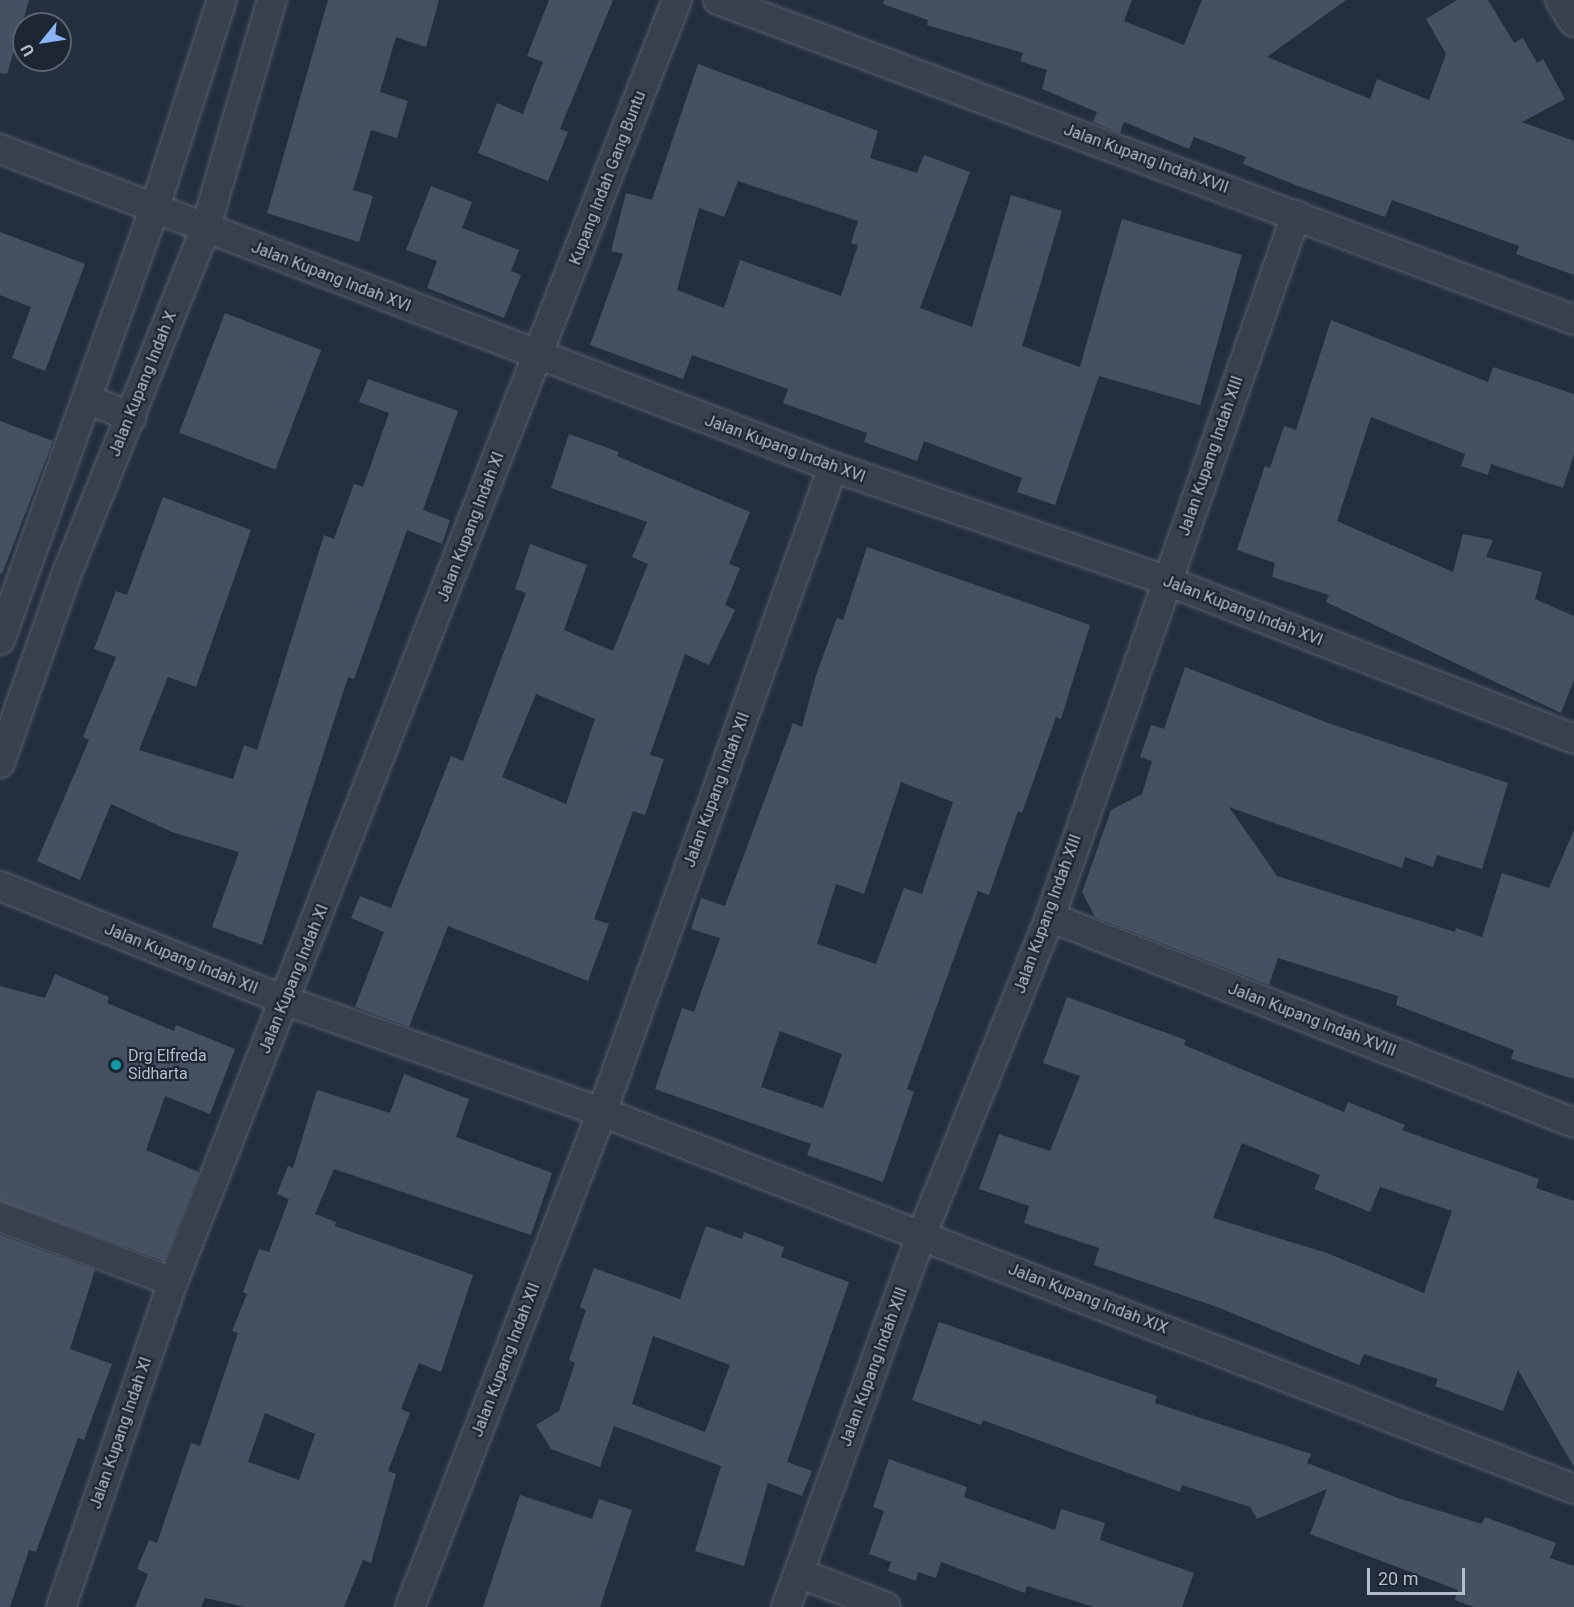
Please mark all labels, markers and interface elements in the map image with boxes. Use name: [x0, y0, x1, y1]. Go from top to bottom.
north arrow: [12, 12, 72, 72]
text: U: [17, 41, 39, 60]
street label: Kupang Indah Gang Buntu: [566, 88, 650, 268]
street label: Jalan Kupang Indah XVII: [1061, 120, 1231, 198]
street label: Jalan Kupang Indah XVI: [248, 238, 414, 316]
street label: Jalan Kupang Indah X: [105, 309, 181, 459]
street label: Jalan Kupang Indah XIII: [1175, 374, 1247, 538]
street label: Jalan Kupang Indah XVI: [702, 411, 868, 487]
street label: Jalan Kupang Indah XI: [434, 449, 508, 605]
street label: Jalan Kupang Indah XVI: [1160, 572, 1326, 650]
street label: Jalan Kupang Indah XII: [680, 710, 754, 870]
street label: Jalan Kupang Indah XIII: [1010, 832, 1086, 996]
street label: Jalan Kupang Indah XI: [255, 902, 333, 1056]
street label: Jalan Kupang Indah XII: [102, 919, 260, 999]
street label: Jalan Kupang Indah XVIII: [1225, 979, 1399, 1061]
place label: Drg Elfreda Sidharta: [128, 1046, 207, 1084]
marker: Drg Elfreda Sidharta: [109, 1058, 123, 1072]
street label: Jalan Kupang Indah XIX: [1006, 1260, 1170, 1338]
street label: Jalan Kupang Indah XII: [468, 1280, 544, 1440]
street label: Jalan Kupang Indah XIII: [836, 1285, 912, 1449]
street label: Jalan Kupang Indah XI: [86, 1355, 156, 1511]
scale bar: [1370, 1556, 1468, 1594]
text: 20 m: [1378, 1568, 1418, 1589]

